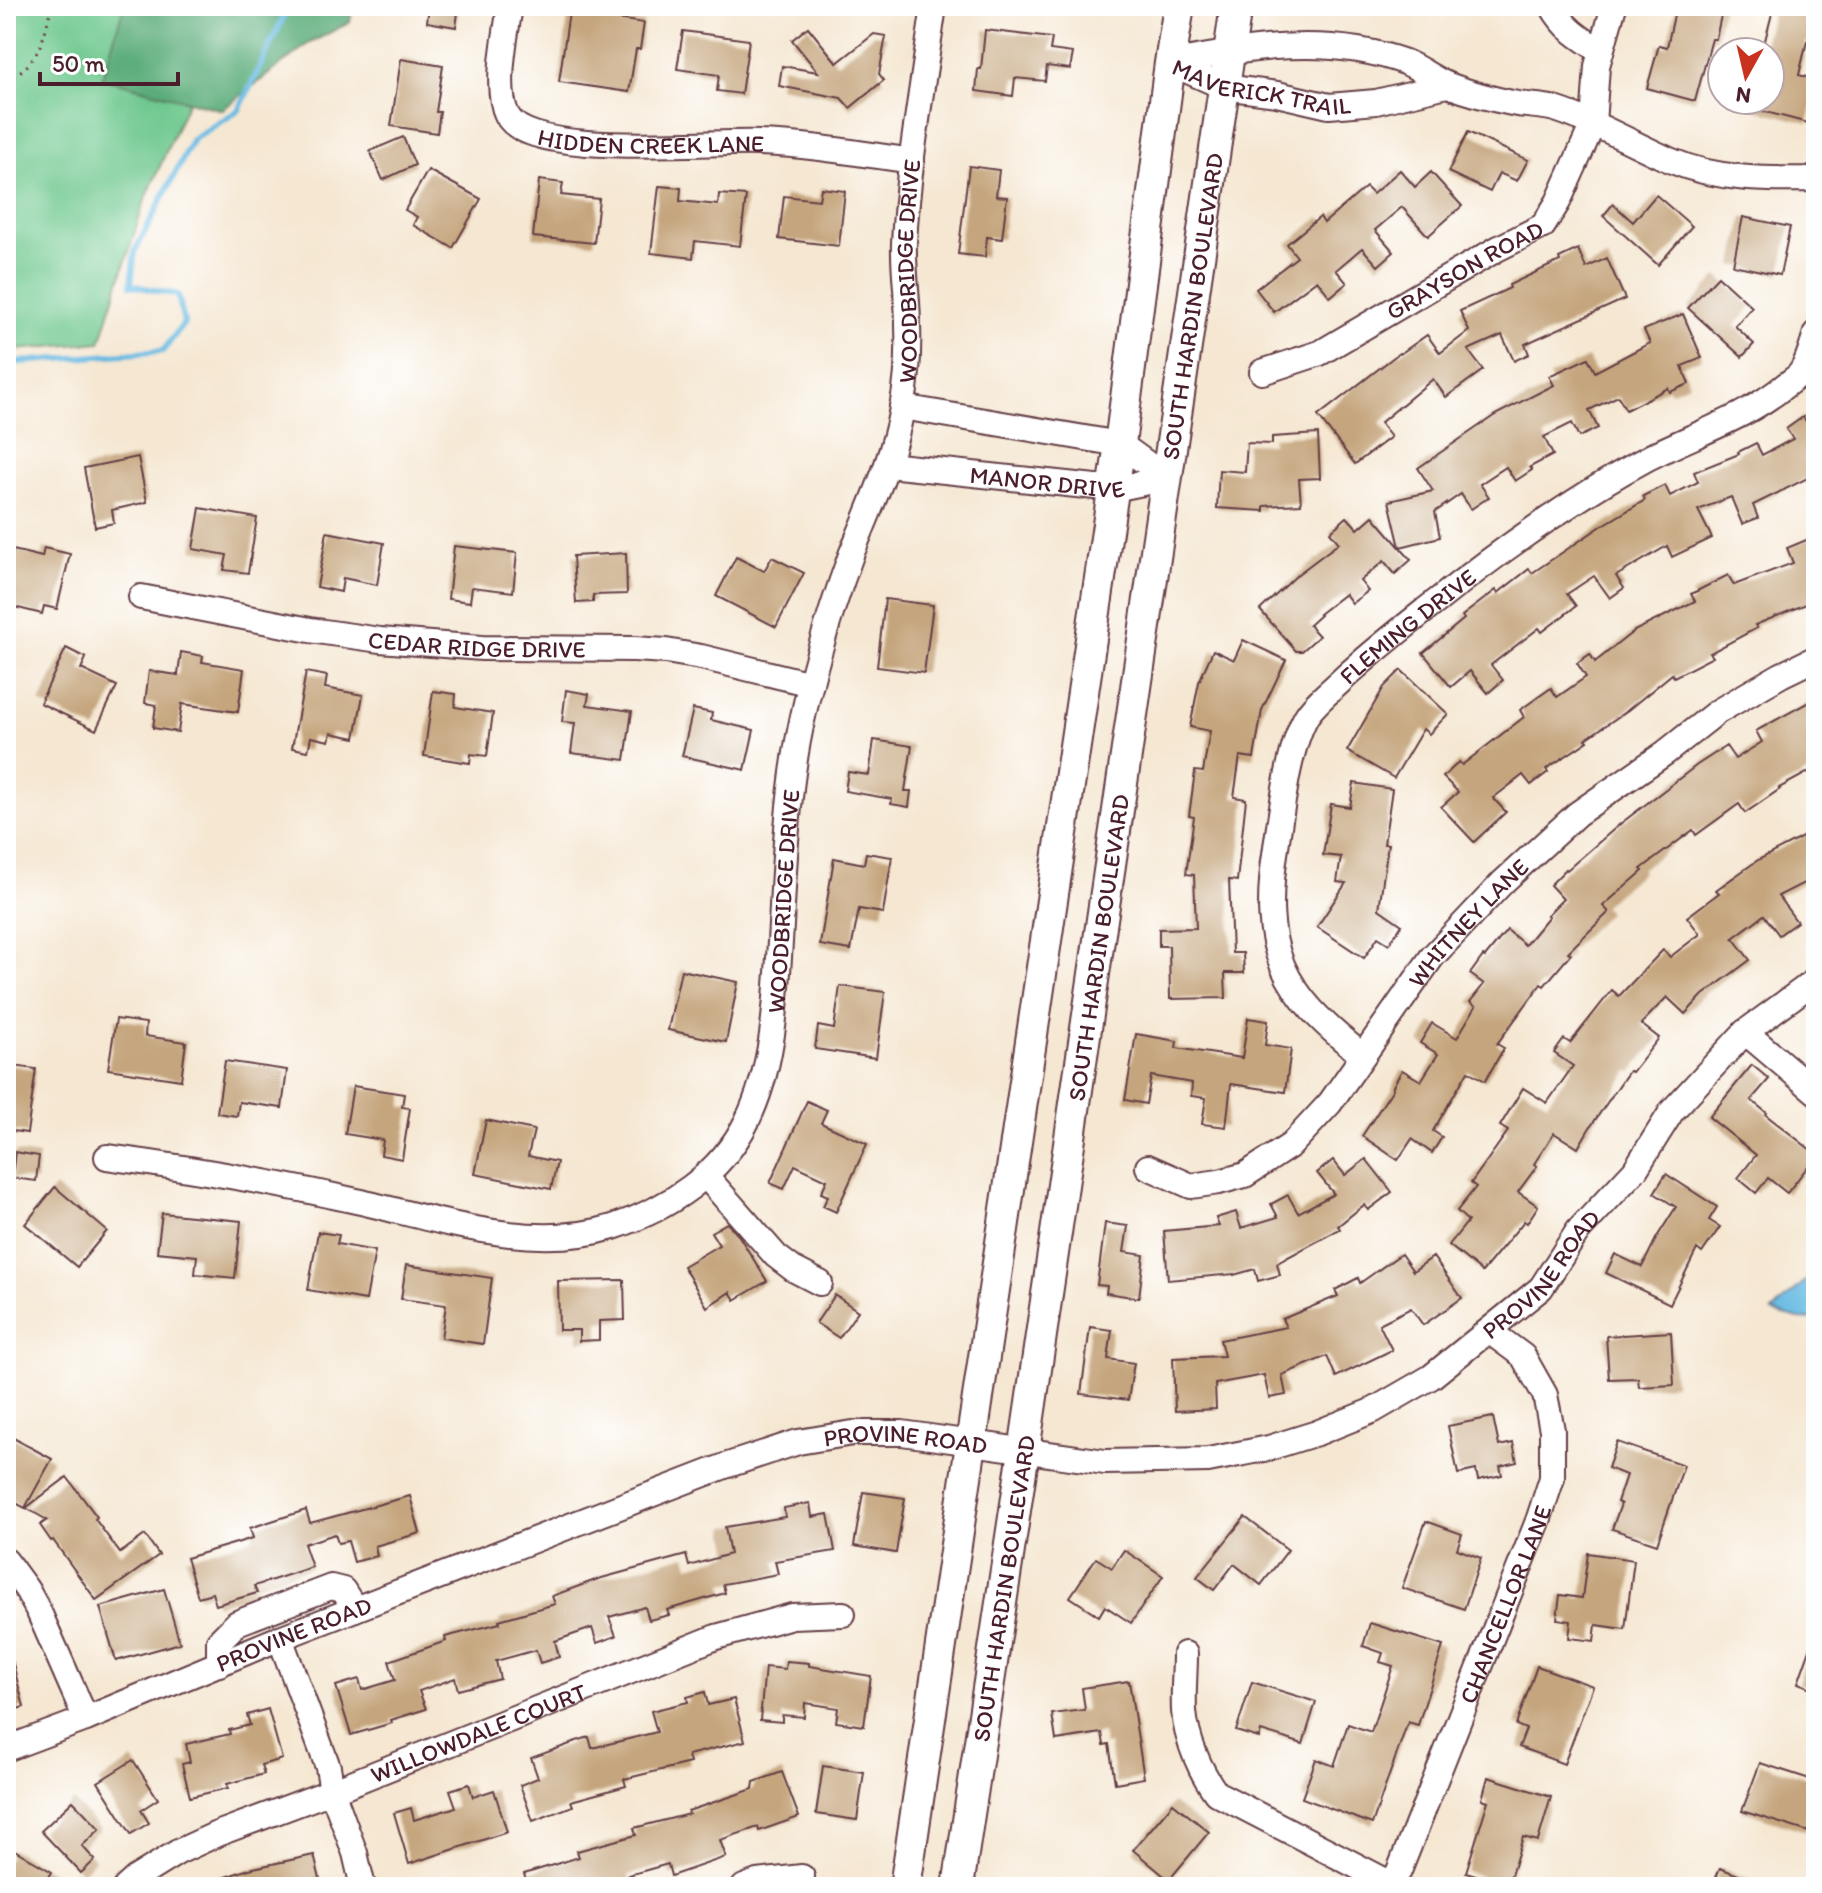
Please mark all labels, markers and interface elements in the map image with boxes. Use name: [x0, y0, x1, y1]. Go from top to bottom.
scale bar: [40, 36, 178, 86]
north arrow: [1706, 36, 1786, 116]
text: 50 m: [52, 49, 105, 78]
street label: MAVERICK TRAIL: [1168, 52, 1352, 121]
text: N: [1734, 81, 1753, 110]
street label: HIDDEN CREEK LANE: [535, 121, 765, 159]
street label: SOUTH HARDIN BOULEVARD: [1155, 151, 1229, 462]
street label: WOODBRIDGE DRIVE: [889, 158, 926, 384]
street label: GRAYSON ROAD: [1381, 214, 1548, 326]
street label: MANOR DRIVE: [968, 459, 1127, 504]
street label: FLEMING DRIVE: [1333, 562, 1481, 690]
street label: CEDAR RIDGE DRIVE: [366, 624, 586, 663]
street label: WOODBRIDGE DRIVE: [760, 788, 805, 1014]
street label: SOUTH HARDIN BOULEVARD: [1061, 792, 1135, 1103]
street label: WHITNEY LANE: [1401, 852, 1534, 992]
street label: PROVINE ROAD: [1476, 1203, 1606, 1345]
street label: PROVINE ROAD: [821, 1419, 989, 1460]
street label: SOUTH HARDIN BOULEVARD: [966, 1433, 1041, 1744]
street label: CHANCELLOR LANE: [1453, 1501, 1557, 1708]
street label: PROVINE ROAD: [212, 1590, 375, 1678]
street label: WILLOWDALE COURT: [366, 1676, 591, 1789]

